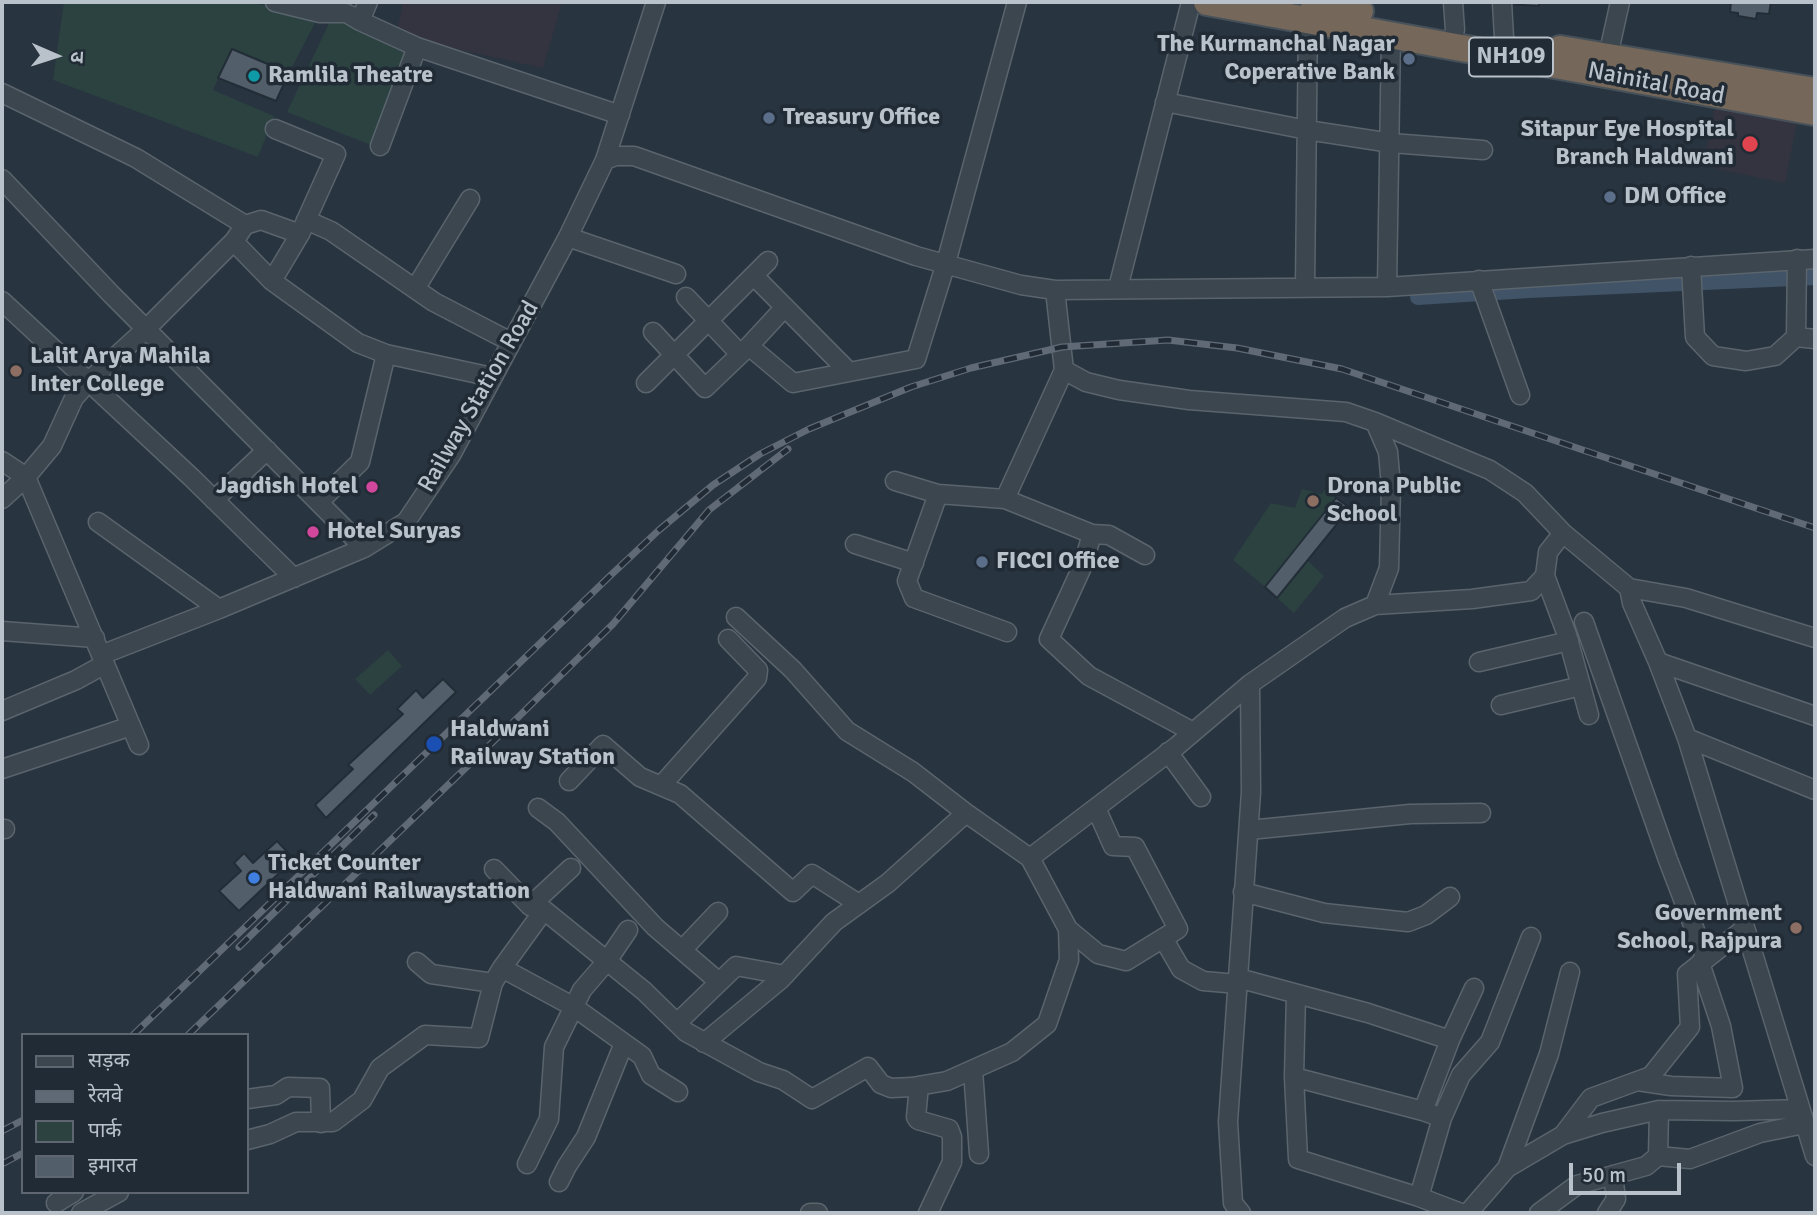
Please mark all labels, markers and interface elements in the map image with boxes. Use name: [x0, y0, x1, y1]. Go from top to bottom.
north arrow: [21, 21, 91, 91]
place label: The Kurmanchal Nagar Coperative Bank: [1157, 31, 1395, 87]
road number: NH109: [1469, 38, 1553, 76]
text: उ: [65, 51, 89, 63]
marker: The Kurmanchal Nagar Coperative Bank: [1401, 51, 1417, 67]
street label: Nainital Road: [1585, 57, 1727, 111]
place label: Ramlila Theatre: [268, 62, 433, 90]
marker: Ramlila Theatre: [246, 68, 262, 84]
place label: Treasury Office: [783, 104, 940, 132]
marker: Treasury Office: [761, 110, 777, 126]
place label: Sitapur Eye Hospital Branch Haldwani: [1521, 116, 1734, 172]
marker: Sitapur Eye Hospital Branch Haldwani: [1740, 134, 1760, 154]
place label: DM Office: [1624, 183, 1727, 211]
marker: DM Office: [1602, 189, 1618, 205]
street label: Railway Station Road: [412, 296, 546, 498]
place label: Lalit Arya Mahila Inter College: [30, 343, 211, 399]
marker: Lalit Arya Mahila Inter College: [8, 363, 24, 379]
place label: Jagdish Hotel: [216, 473, 358, 501]
place label: Drona Public School: [1327, 473, 1461, 529]
marker: Jagdish Hotel: [364, 479, 380, 495]
marker: Drona Public School: [1305, 493, 1321, 509]
place label: Hotel Suryas: [327, 518, 461, 546]
marker: Hotel Suryas: [305, 524, 321, 540]
place label: FICCI Office: [996, 548, 1120, 576]
marker: FICCI Office: [974, 554, 990, 570]
place label: Haldwani Railway Station: [450, 716, 615, 772]
marker: Haldwani Railway Station: [424, 734, 444, 754]
place label: Ticket Counter Haldwani Railwaystation: [268, 850, 530, 906]
marker: Ticket Counter Haldwani Railwaystation: [246, 870, 262, 886]
place label: Government School, Rajpura: [1617, 900, 1782, 956]
marker: Government School, Rajpura: [1788, 920, 1804, 936]
legend: [21, 1033, 248, 1194]
text: सड़क: [88, 1047, 130, 1073]
text: रेलवे: [88, 1082, 123, 1108]
text: पार्क: [88, 1117, 122, 1143]
scale bar: [1572, 1148, 1684, 1192]
text: इमारत: [88, 1152, 137, 1178]
text: 50 m: [1582, 1162, 1626, 1188]

